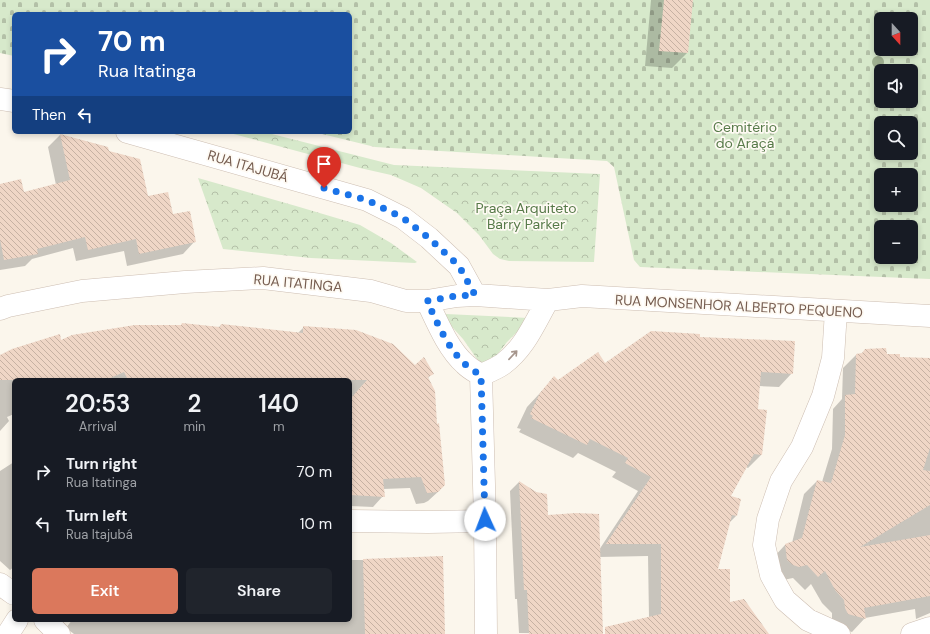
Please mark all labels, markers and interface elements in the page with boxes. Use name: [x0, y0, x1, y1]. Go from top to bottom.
north arrow: [874, 12, 918, 56]
map controls: [874, 12, 918, 264]
text: 70 m: [98, 23, 166, 60]
icon: right: [32, 28, 84, 80]
text: Rua Itatinga: [98, 59, 196, 83]
button: sound: [874, 64, 918, 108]
icon: left: [74, 104, 96, 126]
text: Then: [32, 105, 66, 125]
button: search: [874, 116, 918, 160]
park label: Cemitério do Araçá: [713, 118, 777, 152]
street label: RUA ITAJUBÁ: [206, 146, 290, 186]
pin: [307, 147, 341, 188]
icon: arrive: [313, 153, 335, 175]
button: +: [874, 168, 918, 212]
park label: Praça Arquiteto Barry Parker: [475, 199, 577, 233]
button: −: [874, 220, 918, 264]
street label: RUA ITATINGA: [253, 270, 343, 296]
street label: RUA MONSENHOR ALBERTO PEQUENO: [615, 291, 864, 321]
one-way arrow: [508, 350, 518, 360]
text: 20:53: [65, 388, 130, 419]
text: 2: [188, 388, 201, 419]
text: 140: [259, 388, 299, 419]
text: Arrival: [79, 418, 117, 435]
text: min: [183, 418, 206, 435]
text: m: [273, 418, 285, 435]
text: Turn right: [66, 454, 137, 474]
icon: right: [32, 461, 54, 483]
text: 70 m: [297, 462, 332, 482]
text: Rua Itatinga: [66, 474, 137, 491]
position arrow: [464, 499, 506, 541]
text: Turn left: [66, 506, 127, 526]
icon: left: [32, 513, 54, 535]
text: 10 m: [300, 514, 332, 534]
text: Rua Itajubá: [66, 526, 133, 543]
button: Exit: [32, 568, 178, 614]
button: Share: [186, 568, 332, 614]

